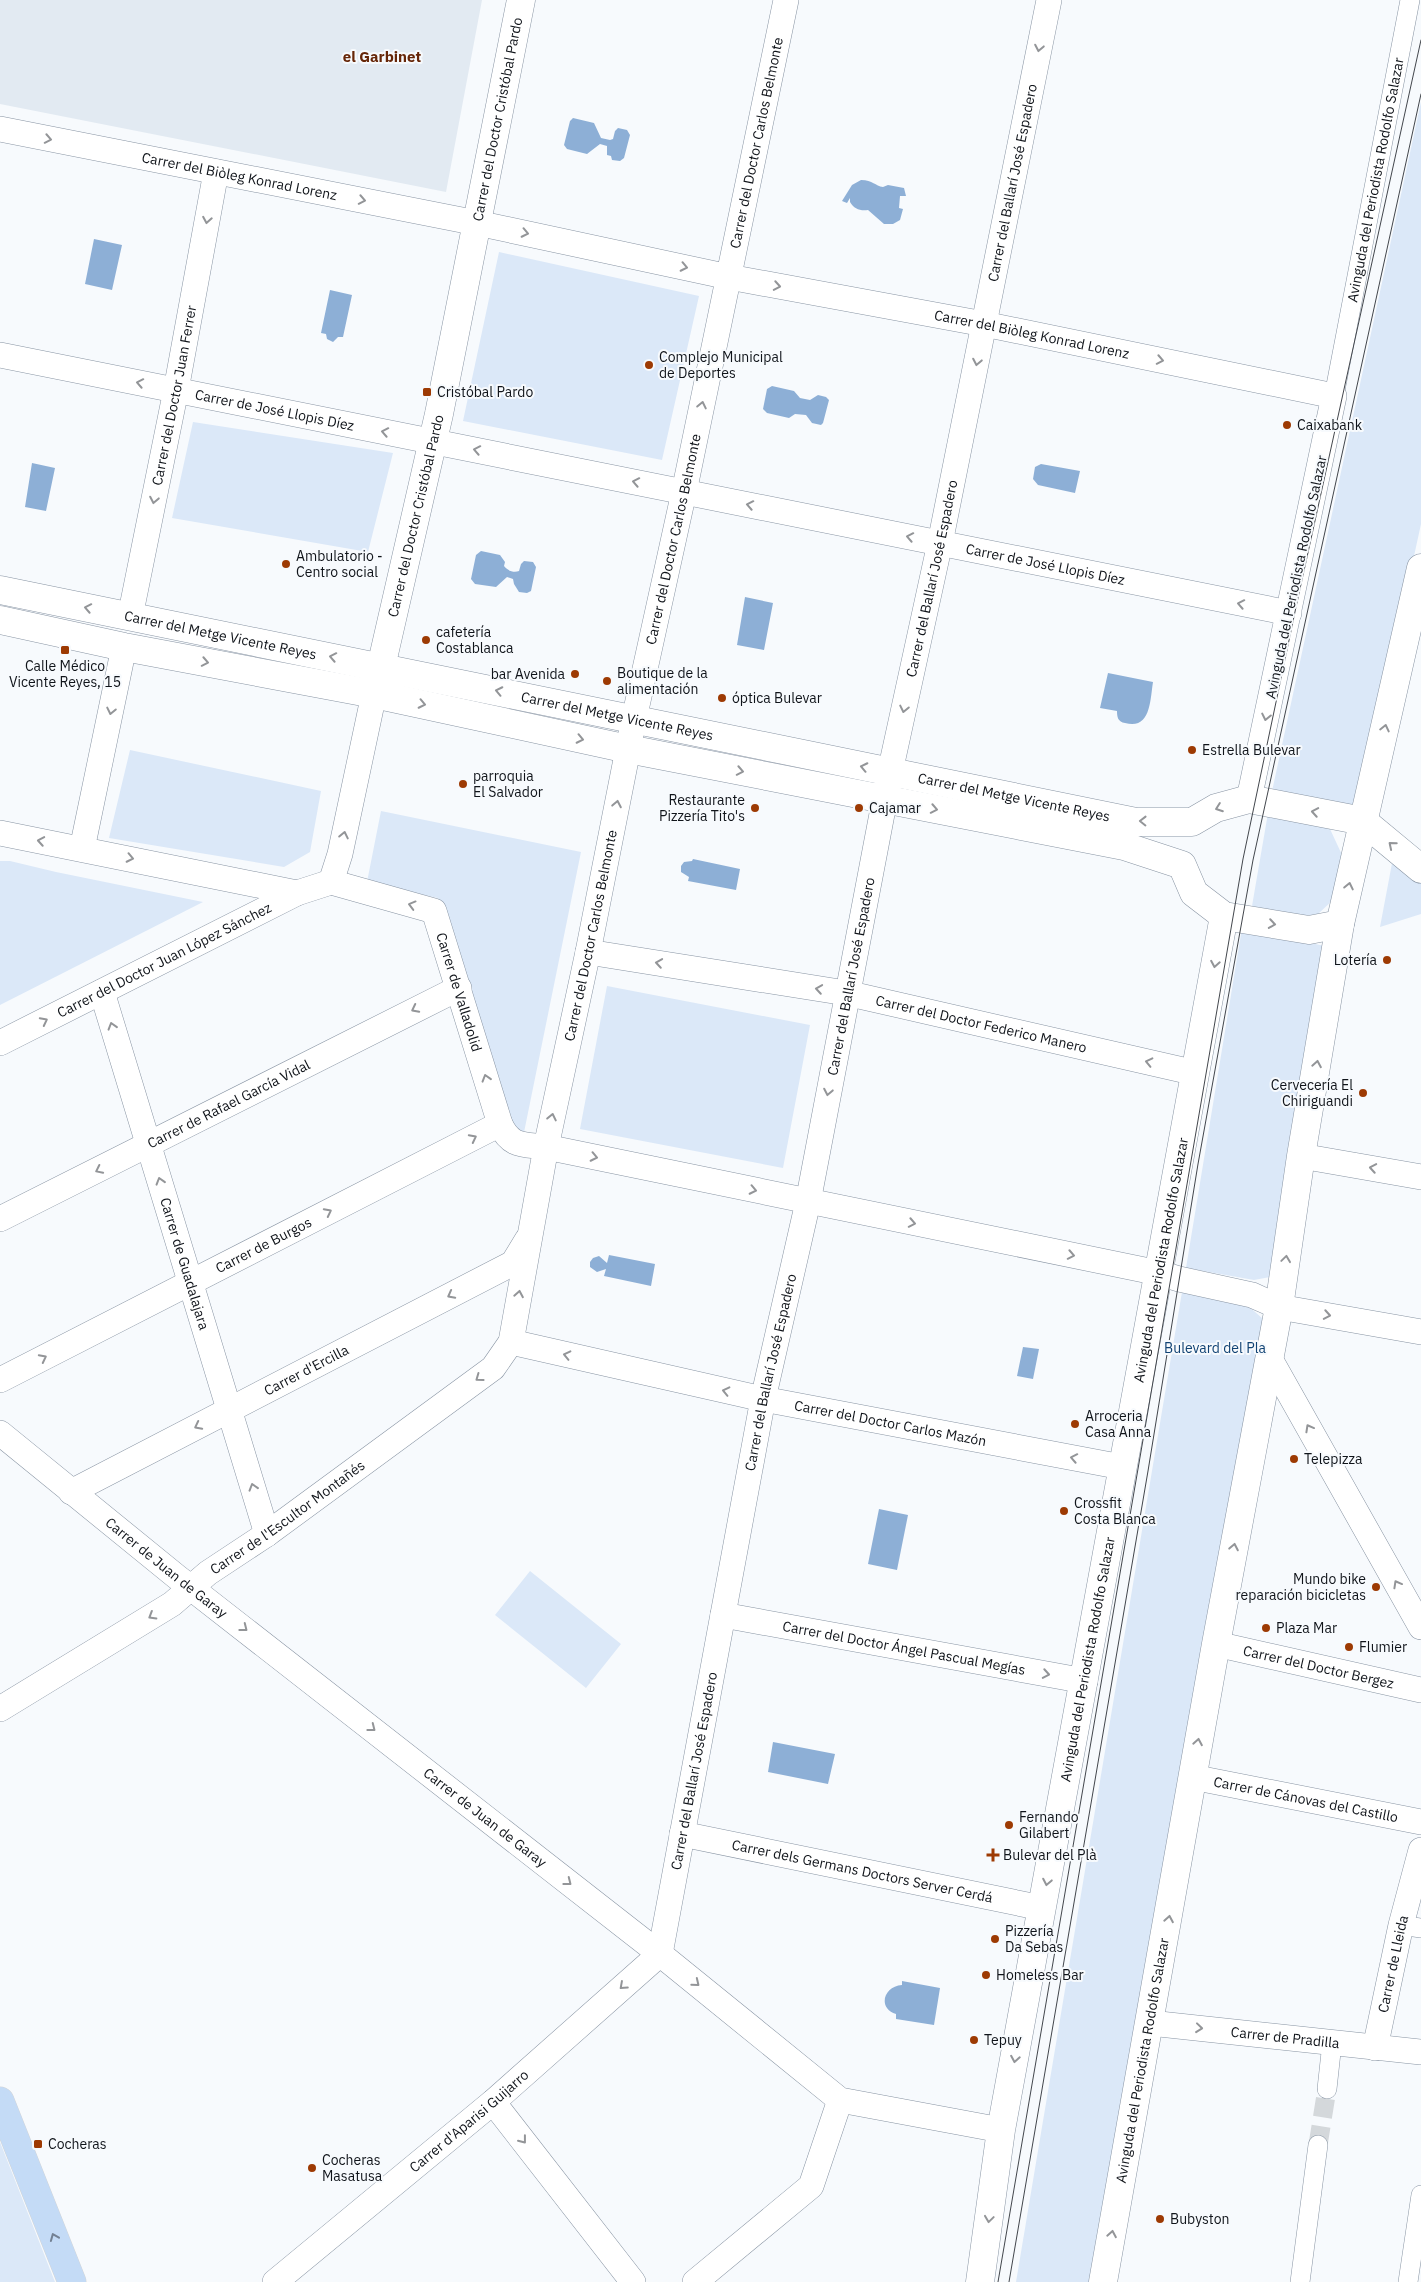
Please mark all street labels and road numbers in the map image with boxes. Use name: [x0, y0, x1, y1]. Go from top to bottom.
street label: Carrer del Doctor Cristóbal Pardo: [468, 16, 526, 223]
street label: Carrer del Doctor Carlos Belmonte: [726, 35, 787, 250]
street label: Avinguda del Periodista Rodolfo Salazar: [1343, 56, 1408, 304]
street label: Carrer del Ballarí José Espadero: [984, 82, 1041, 283]
street label: Carrer del Biòleg Konrad Lorenz: [140, 148, 339, 204]
street label: Carrer del Doctor Juan Ferrer: [148, 304, 200, 487]
street label: Carrer del Biòleg Konrad Lorenz: [933, 306, 1131, 363]
street label: Carrer de José Llopis Díez: [193, 385, 356, 435]
street label: Carrer del Doctor Cristóbal Pardo: [384, 413, 448, 619]
street label: Carrer del Doctor Carlos Belmonte: [642, 432, 705, 646]
street label: Avinguda del Periodista Rodolfo Salazar: [1261, 454, 1331, 700]
street label: Carrer del Ballarí José Espadero: [902, 478, 961, 679]
street label: Carrer de José Llopis Díez: [964, 539, 1127, 589]
street label: Carrer del Metge Vicente Reyes: [123, 607, 318, 663]
street label: Carrer del Metge Vicente Reyes: [519, 688, 715, 745]
street label: Carrer del Metge Vicente Reyes: [916, 769, 1112, 826]
street label: Carrer del Doctor Carlos Belmonte: [560, 828, 621, 1043]
street label: Carrer del Ballarí José Espadero: [823, 876, 879, 1077]
street label: Carrer del Doctor Juan López Sánchez: [54, 898, 275, 1022]
street label: Carrer de Valladolid: [432, 930, 486, 1054]
street label: Carrer del Doctor Federico Manero: [874, 991, 1089, 1057]
street label: Carrer de Rafael García Vidal: [144, 1055, 313, 1152]
street label: Avinguda del Periodista Rodolfo Salazar: [1129, 1136, 1192, 1384]
street label: Carrer de Guadalajara: [156, 1195, 213, 1332]
street label: Carrer de Burgos: [212, 1213, 315, 1277]
street label: Carrer del Ballarí José Espadero: [741, 1272, 800, 1472]
street label: Carrer d'Ercilla: [261, 1340, 352, 1399]
street label: Carrer del Doctor Carlos Mazón: [793, 1396, 988, 1450]
street label: Carrer de l'Escultor Montañés: [206, 1456, 369, 1578]
street label: Carrer de Juan de Garay: [102, 1513, 231, 1622]
street label: Avinguda del Periodista Rodolfo Salazar: [1056, 1535, 1119, 1783]
street label: Carrer del Doctor Ángel Pascual Megías: [781, 1617, 1027, 1679]
street label: Carrer del Doctor Bergez: [1241, 1641, 1396, 1693]
street label: Carrer del Ballarí José Espadero: [667, 1670, 721, 1872]
street label: Carrer de Juan de Garay: [420, 1764, 550, 1871]
street label: Carrer de Cánovas del Castillo: [1212, 1772, 1400, 1826]
street label: Carrer dels Germans Doctors Server Cerdá: [730, 1835, 995, 1907]
street label: Carrer de Lleida: [1374, 1913, 1412, 2014]
street label: Avinguda del Periodista Rodolfo Salazar: [1112, 1936, 1173, 2184]
street label: Carrer de Pradilla: [1230, 2023, 1341, 2052]
street label: Carrer d'Aparisi Guijarro: [406, 2066, 532, 2176]

